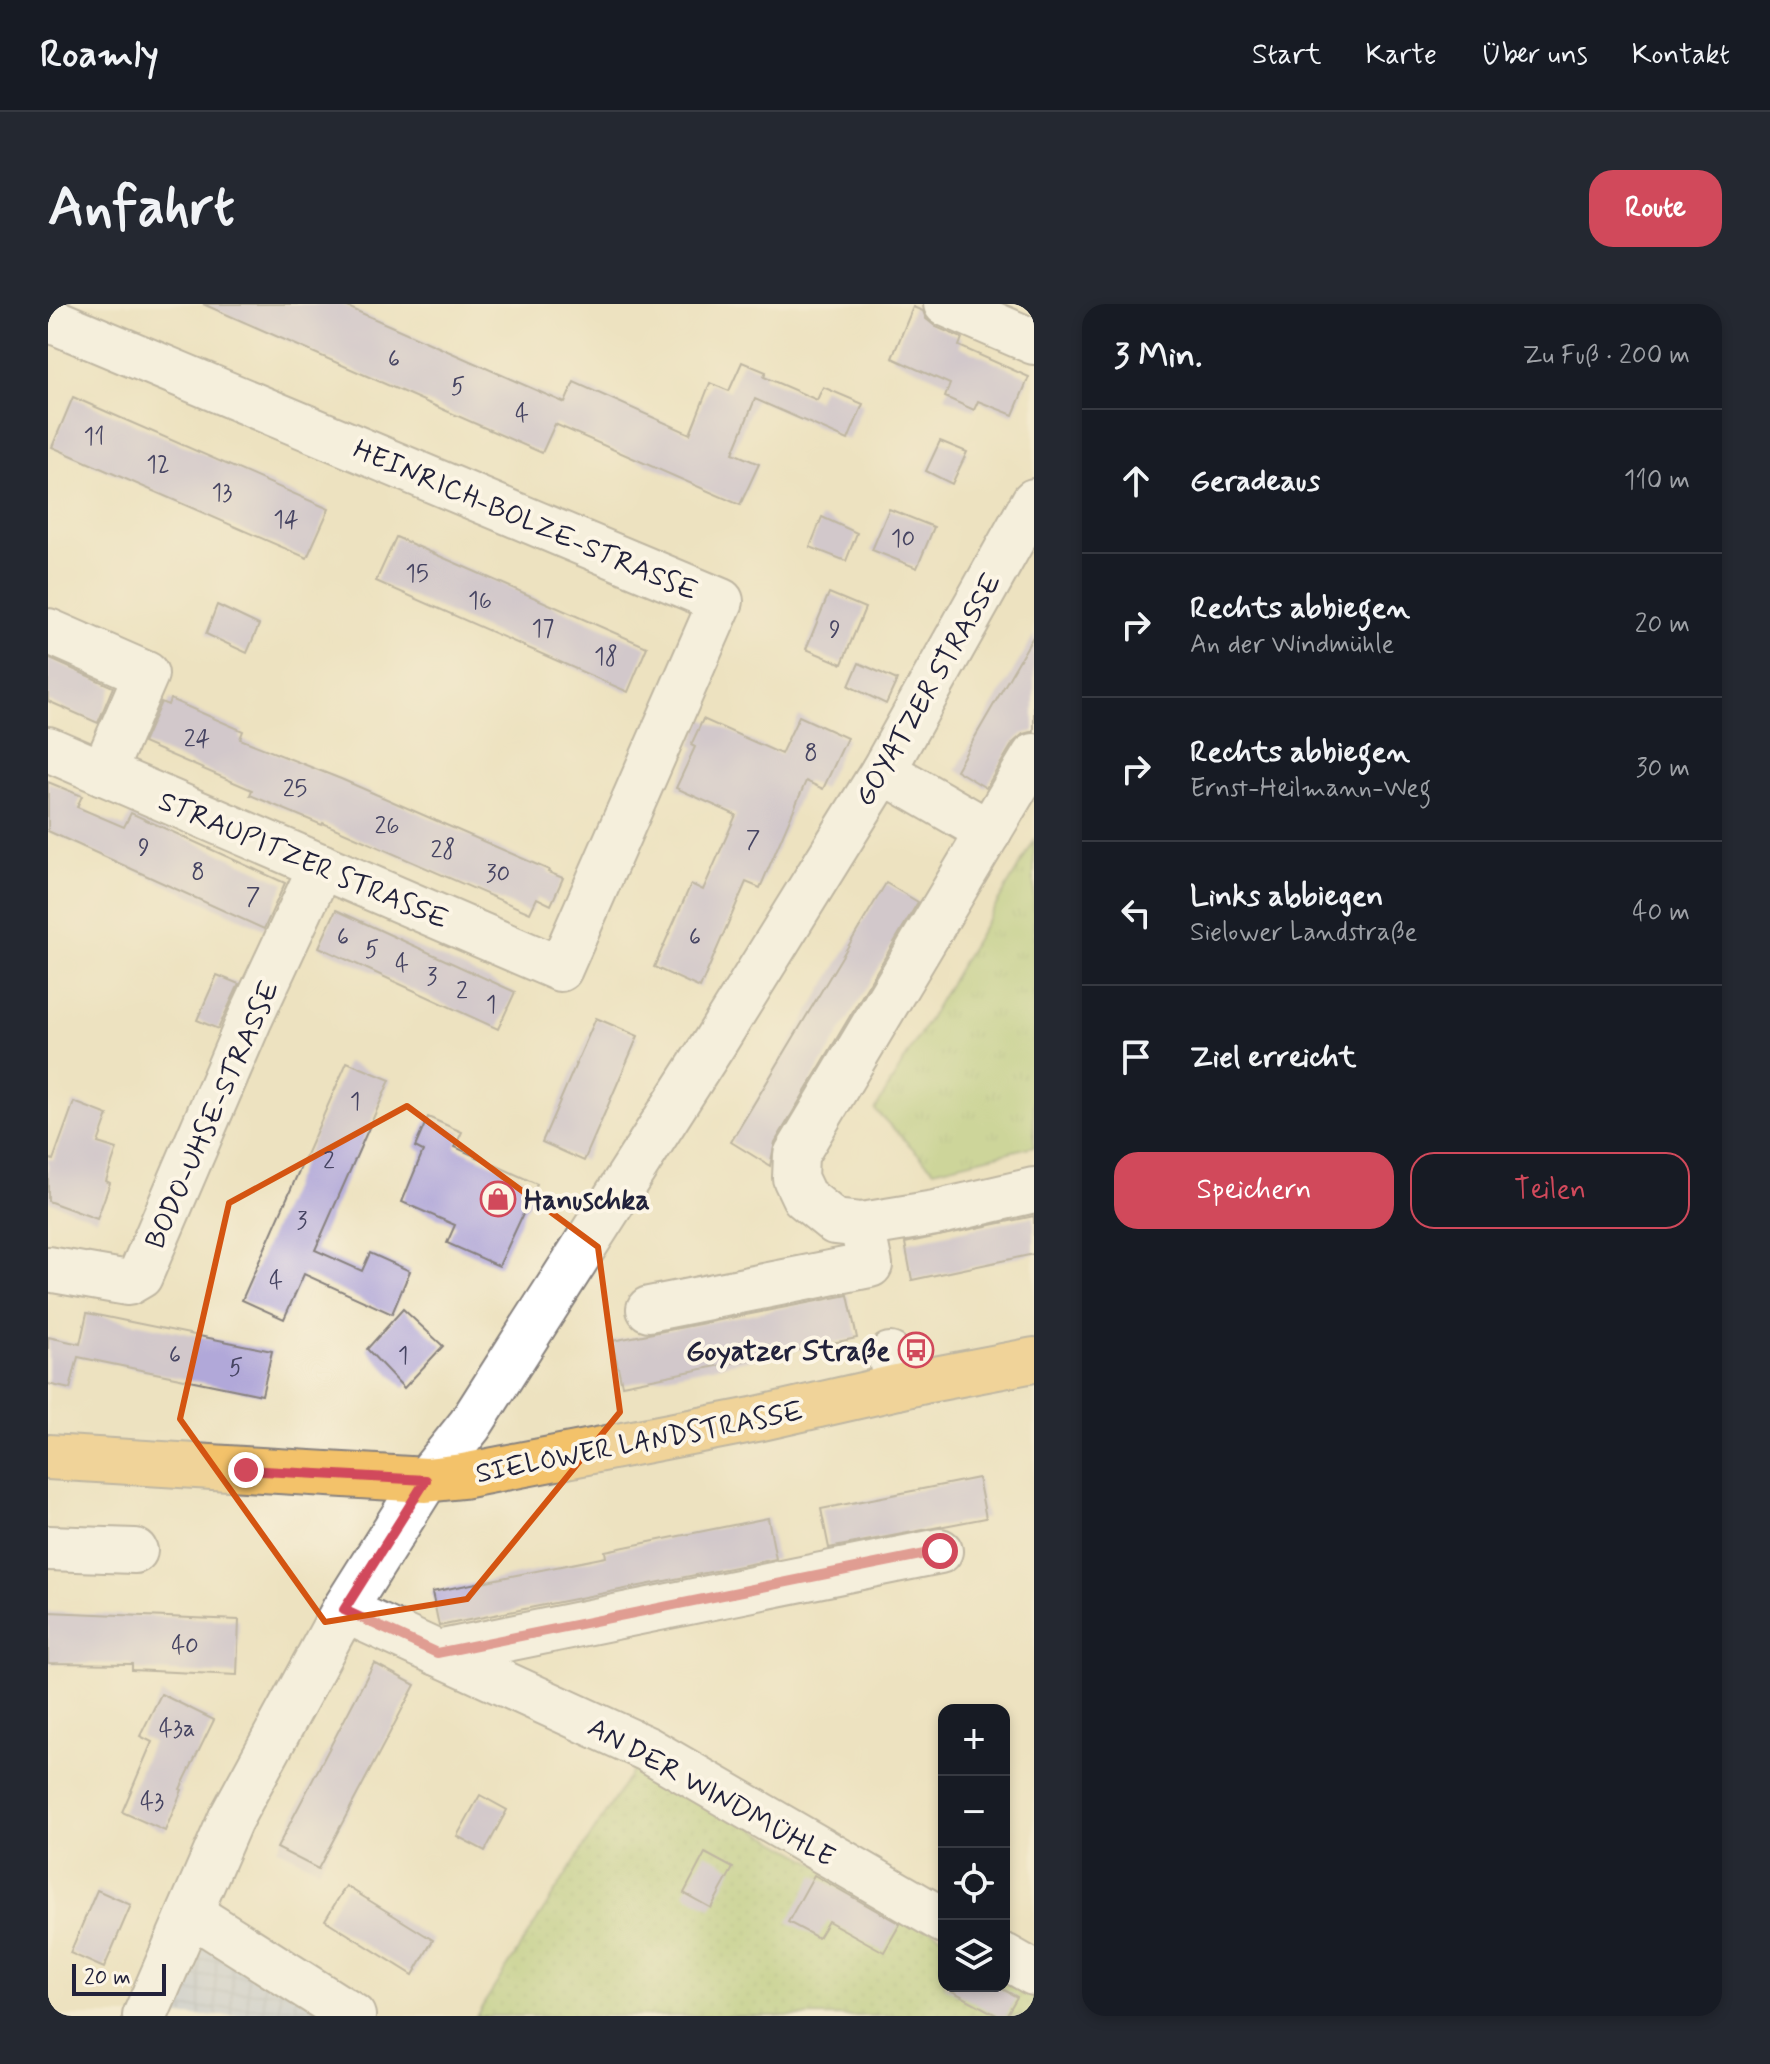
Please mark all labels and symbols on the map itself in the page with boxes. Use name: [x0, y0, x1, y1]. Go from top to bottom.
house number: 6: [388, 344, 400, 375]
house number: 5: [451, 372, 465, 403]
house number: 4: [515, 399, 529, 430]
house number: 11: [83, 422, 105, 453]
street label: HEINRICH-BOLZE-STRASSE: [347, 432, 703, 611]
house number: 12: [146, 450, 170, 481]
house number: 13: [212, 478, 232, 509]
house number: 14: [273, 505, 299, 536]
house number: 10: [891, 524, 915, 555]
house number: 15: [405, 559, 429, 590]
street label: GOYATZER STRASSE: [847, 567, 1011, 814]
house number: 16: [468, 586, 492, 617]
house number: 17: [532, 614, 554, 645]
house number: 9: [829, 615, 841, 646]
house number: 18: [594, 642, 618, 673]
house number: 24: [184, 724, 210, 755]
house number: 8: [804, 738, 818, 769]
house number: 25: [283, 774, 307, 805]
street label: STRAUPITZER STRASSE: [153, 783, 453, 939]
house number: 26: [374, 811, 400, 842]
house number: 7: [746, 825, 760, 856]
house number: 9: [138, 833, 150, 864]
house number: 28: [431, 835, 455, 866]
house number: 8: [191, 857, 205, 888]
house number: 30: [486, 859, 510, 890]
house number: 7: [246, 882, 260, 913]
house number: 6: [337, 922, 349, 953]
house number: 6: [689, 922, 701, 953]
house number: 5: [365, 935, 379, 966]
house number: 4: [395, 949, 409, 980]
house number: 3: [427, 962, 438, 993]
street label: BODO-UHSE-STRASSE: [137, 975, 289, 1255]
house number: 2: [456, 976, 468, 1007]
house number: 1: [486, 990, 496, 1021]
house number: 1: [350, 1087, 360, 1118]
house number: 2: [323, 1146, 335, 1177]
shop icon: Hanuschka: [479, 1180, 517, 1218]
place label: Hanuschka: [524, 1183, 650, 1220]
house number: 3: [297, 1206, 308, 1237]
house number: 4: [269, 1266, 283, 1297]
bus stop icon: Goyatzer Straße: [897, 1331, 935, 1369]
place label: Goyatzer Straße: [686, 1334, 890, 1371]
house number: 6: [169, 1340, 181, 1371]
house number: 1: [398, 1341, 408, 1372]
house number: 5: [229, 1353, 243, 1384]
street label: SIELOWER LANDSTRASSE: [473, 1394, 806, 1493]
route end: [228, 1452, 264, 1488]
route start: [922, 1533, 958, 1569]
house number: 40: [171, 1631, 199, 1662]
street label: AN DER WINDMÜHLE: [581, 1710, 841, 1877]
house number: 43a: [159, 1714, 195, 1745]
house number: 43: [140, 1787, 164, 1818]
scale bar: [72, 1960, 166, 1996]

